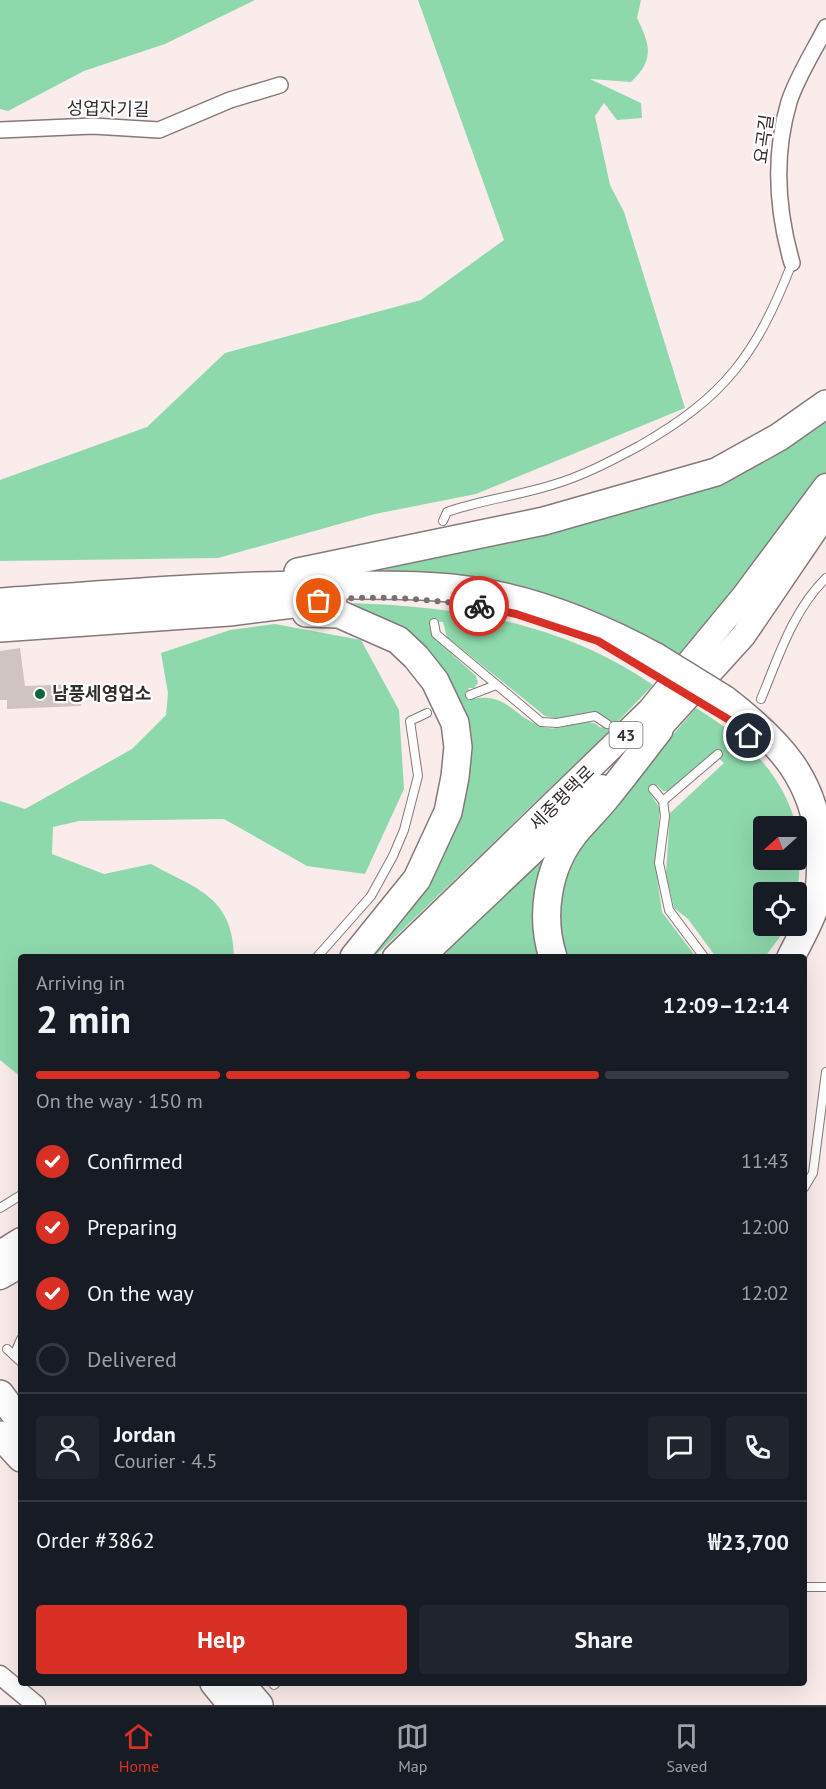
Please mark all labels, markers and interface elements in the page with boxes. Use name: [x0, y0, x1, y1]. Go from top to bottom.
street label: 성엽자기길: [66, 96, 150, 121]
street label: 요곡길: [749, 113, 778, 165]
pin: [293, 575, 344, 626]
courier: [449, 576, 509, 636]
icon: bag: [302, 584, 335, 617]
icon: bike: [463, 590, 496, 623]
place label: 남풍세영업소: [52, 682, 151, 705]
marker: 남풍세영업소: [33, 687, 47, 701]
pin: [723, 710, 774, 761]
icon: home: [732, 719, 765, 752]
road number: 43: [610, 722, 642, 748]
street label: 세종평택로: [524, 760, 599, 835]
north arrow: [753, 816, 807, 870]
map controls: [753, 816, 807, 936]
button: locate: [753, 882, 807, 936]
text: Arriving in: [36, 970, 125, 996]
text: 12:09–12:14: [663, 991, 789, 1019]
text: 2 min: [36, 993, 131, 1044]
text: On the way · 150 m: [36, 1088, 203, 1114]
icon: check: [36, 1145, 69, 1178]
text: Confirmed: [87, 1147, 183, 1175]
text: 11:43: [741, 1148, 789, 1174]
icon: check: [36, 1211, 69, 1244]
text: Preparing: [87, 1213, 177, 1241]
text: 12:00: [741, 1214, 789, 1240]
icon: check: [36, 1277, 69, 1310]
text: On the way: [87, 1279, 194, 1307]
text: 12:02: [741, 1280, 789, 1306]
text: Delivered: [87, 1345, 177, 1373]
button: person: [36, 1416, 99, 1479]
button: chat: [648, 1416, 711, 1479]
button: phone: [726, 1416, 789, 1479]
text: Jordan: [114, 1420, 176, 1448]
text: Courier · 4.5: [114, 1448, 217, 1474]
text: Order #3862: [36, 1526, 155, 1554]
text: ₩23,700: [708, 1528, 789, 1556]
button: Help: [36, 1605, 407, 1674]
button: Share: [419, 1605, 789, 1674]
tab: Home: [119, 1720, 159, 1776]
tab: Map: [396, 1720, 429, 1776]
tab: Saved: [667, 1720, 707, 1776]

